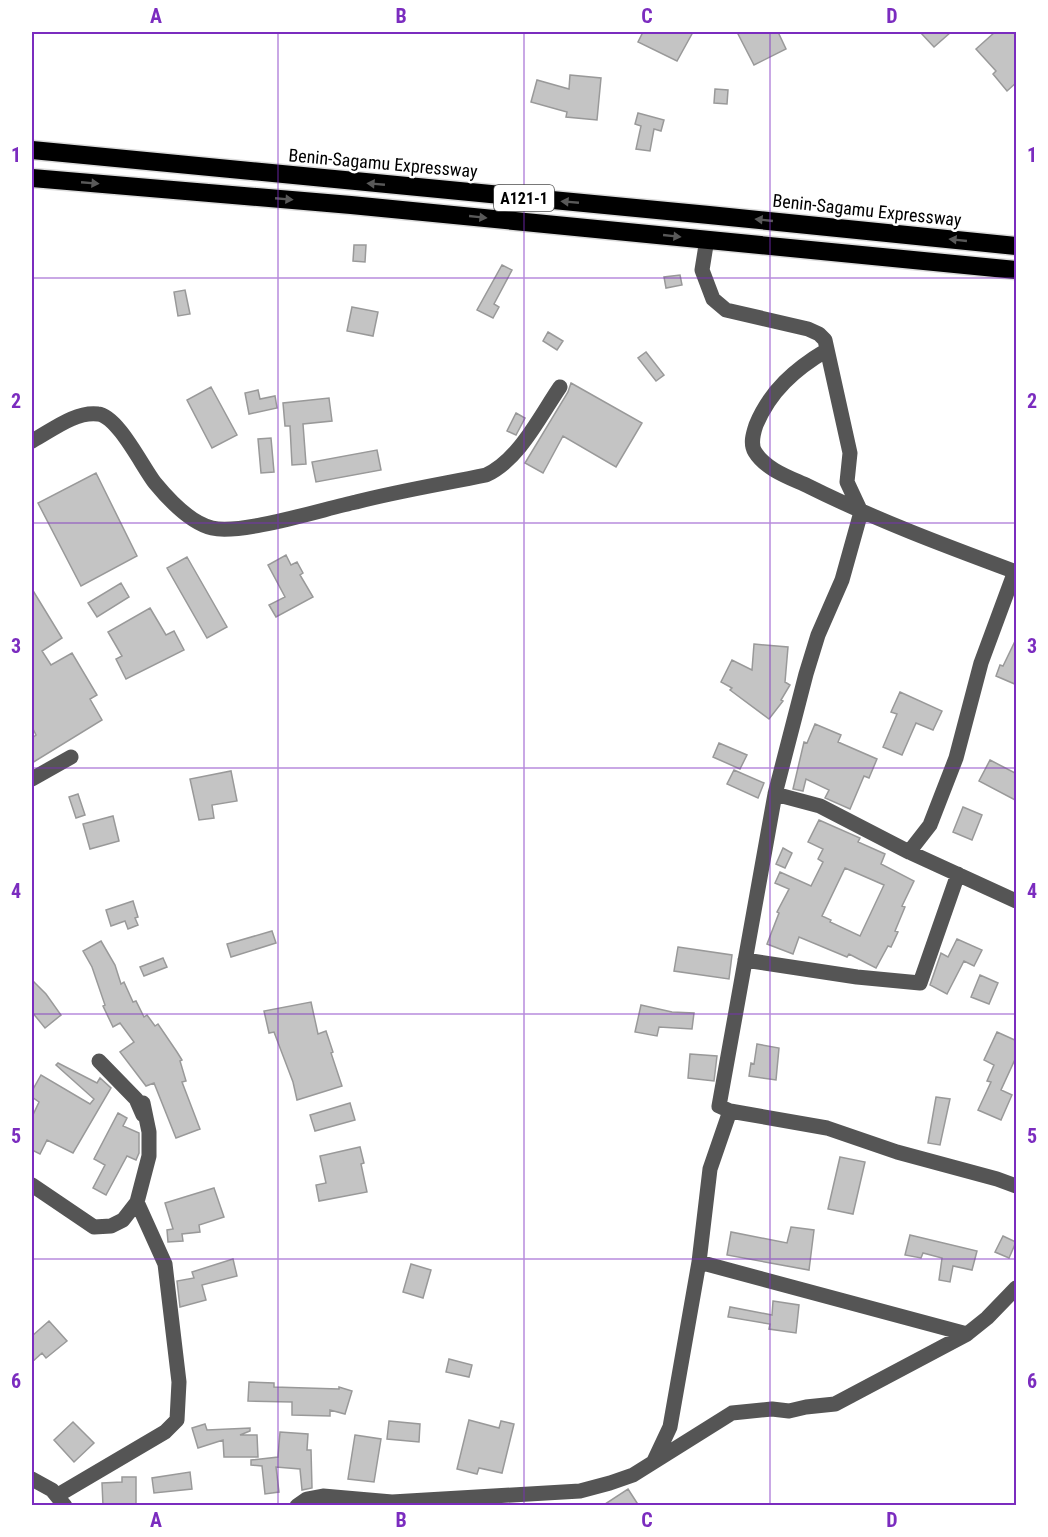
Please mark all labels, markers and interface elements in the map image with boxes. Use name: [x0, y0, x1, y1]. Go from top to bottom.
text: A: [150, 4, 162, 28]
text: B: [395, 4, 407, 28]
text: C: [641, 4, 653, 28]
text: D: [886, 4, 898, 28]
text: 1: [11, 143, 21, 167]
text: 1: [1027, 143, 1037, 167]
street label: Benin-Sagamu Expressway: [288, 144, 479, 182]
one-way arrow: [80, 178, 99, 188]
one-way arrow: [366, 179, 385, 189]
road number: A121-1: [494, 185, 554, 211]
street label: Benin-Sagamu Expressway: [772, 190, 963, 230]
one-way arrow: [275, 194, 294, 204]
one-way arrow: [561, 197, 580, 207]
one-way arrow: [469, 212, 488, 222]
one-way arrow: [755, 215, 774, 225]
one-way arrow: [663, 231, 682, 241]
one-way arrow: [949, 235, 968, 245]
text: 2: [11, 389, 21, 413]
text: 2: [1027, 389, 1037, 413]
text: 3: [11, 634, 21, 658]
text: 3: [1027, 634, 1037, 658]
text: 4: [11, 879, 21, 903]
text: 4: [1027, 879, 1037, 903]
text: 5: [11, 1124, 21, 1148]
text: 5: [1027, 1124, 1037, 1148]
text: 6: [11, 1369, 21, 1393]
text: 6: [1027, 1369, 1037, 1393]
text: A: [150, 1508, 162, 1532]
text: B: [395, 1508, 407, 1532]
text: C: [641, 1508, 653, 1532]
text: D: [886, 1508, 898, 1532]

